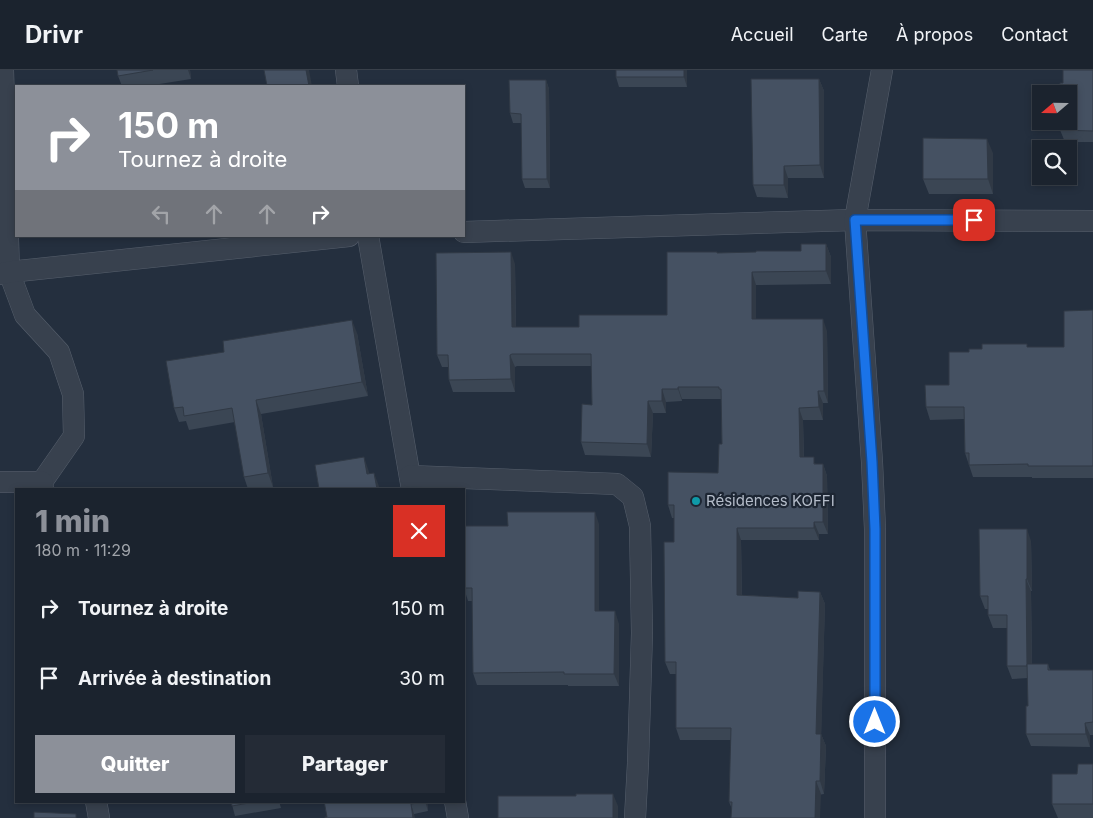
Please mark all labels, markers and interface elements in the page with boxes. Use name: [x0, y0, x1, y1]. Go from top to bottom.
text: Drivr: [25, 20, 83, 49]
text: Accueil: [731, 24, 794, 45]
text: Carte: [822, 24, 868, 45]
text: À propos: [896, 24, 973, 45]
text: Contact: [1001, 24, 1068, 45]
north arrow: [1032, 85, 1078, 130]
map controls: [1032, 85, 1077, 185]
text: 150 m: [118, 104, 219, 146]
icon: right: [35, 105, 100, 170]
button: search: [1032, 140, 1077, 185]
text: Tournez à droite: [118, 146, 287, 172]
pin: [953, 199, 995, 241]
icon: left: [147, 200, 175, 228]
icon: ahead: [200, 200, 228, 228]
icon: ahead: [253, 200, 281, 228]
icon: right: [306, 200, 334, 228]
icon: arrive: [960, 206, 988, 234]
place label: Résidences KOFFI: [706, 491, 835, 510]
marker: Résidences KOFFI: [690, 495, 702, 507]
text: 1 min: [35, 503, 110, 539]
button: close: [393, 505, 445, 557]
text: 180 m · 11:29: [35, 540, 131, 560]
icon: right: [35, 594, 63, 622]
text: Tournez à droite: [78, 597, 228, 620]
text: 150 m: [392, 597, 445, 620]
icon: arrive: [35, 664, 63, 692]
text: Arrivée à destination: [78, 667, 271, 690]
text: 30 m: [399, 667, 445, 690]
position arrow: [848, 695, 900, 747]
button: Quitter: [35, 735, 235, 793]
button: Partager: [245, 735, 445, 793]

